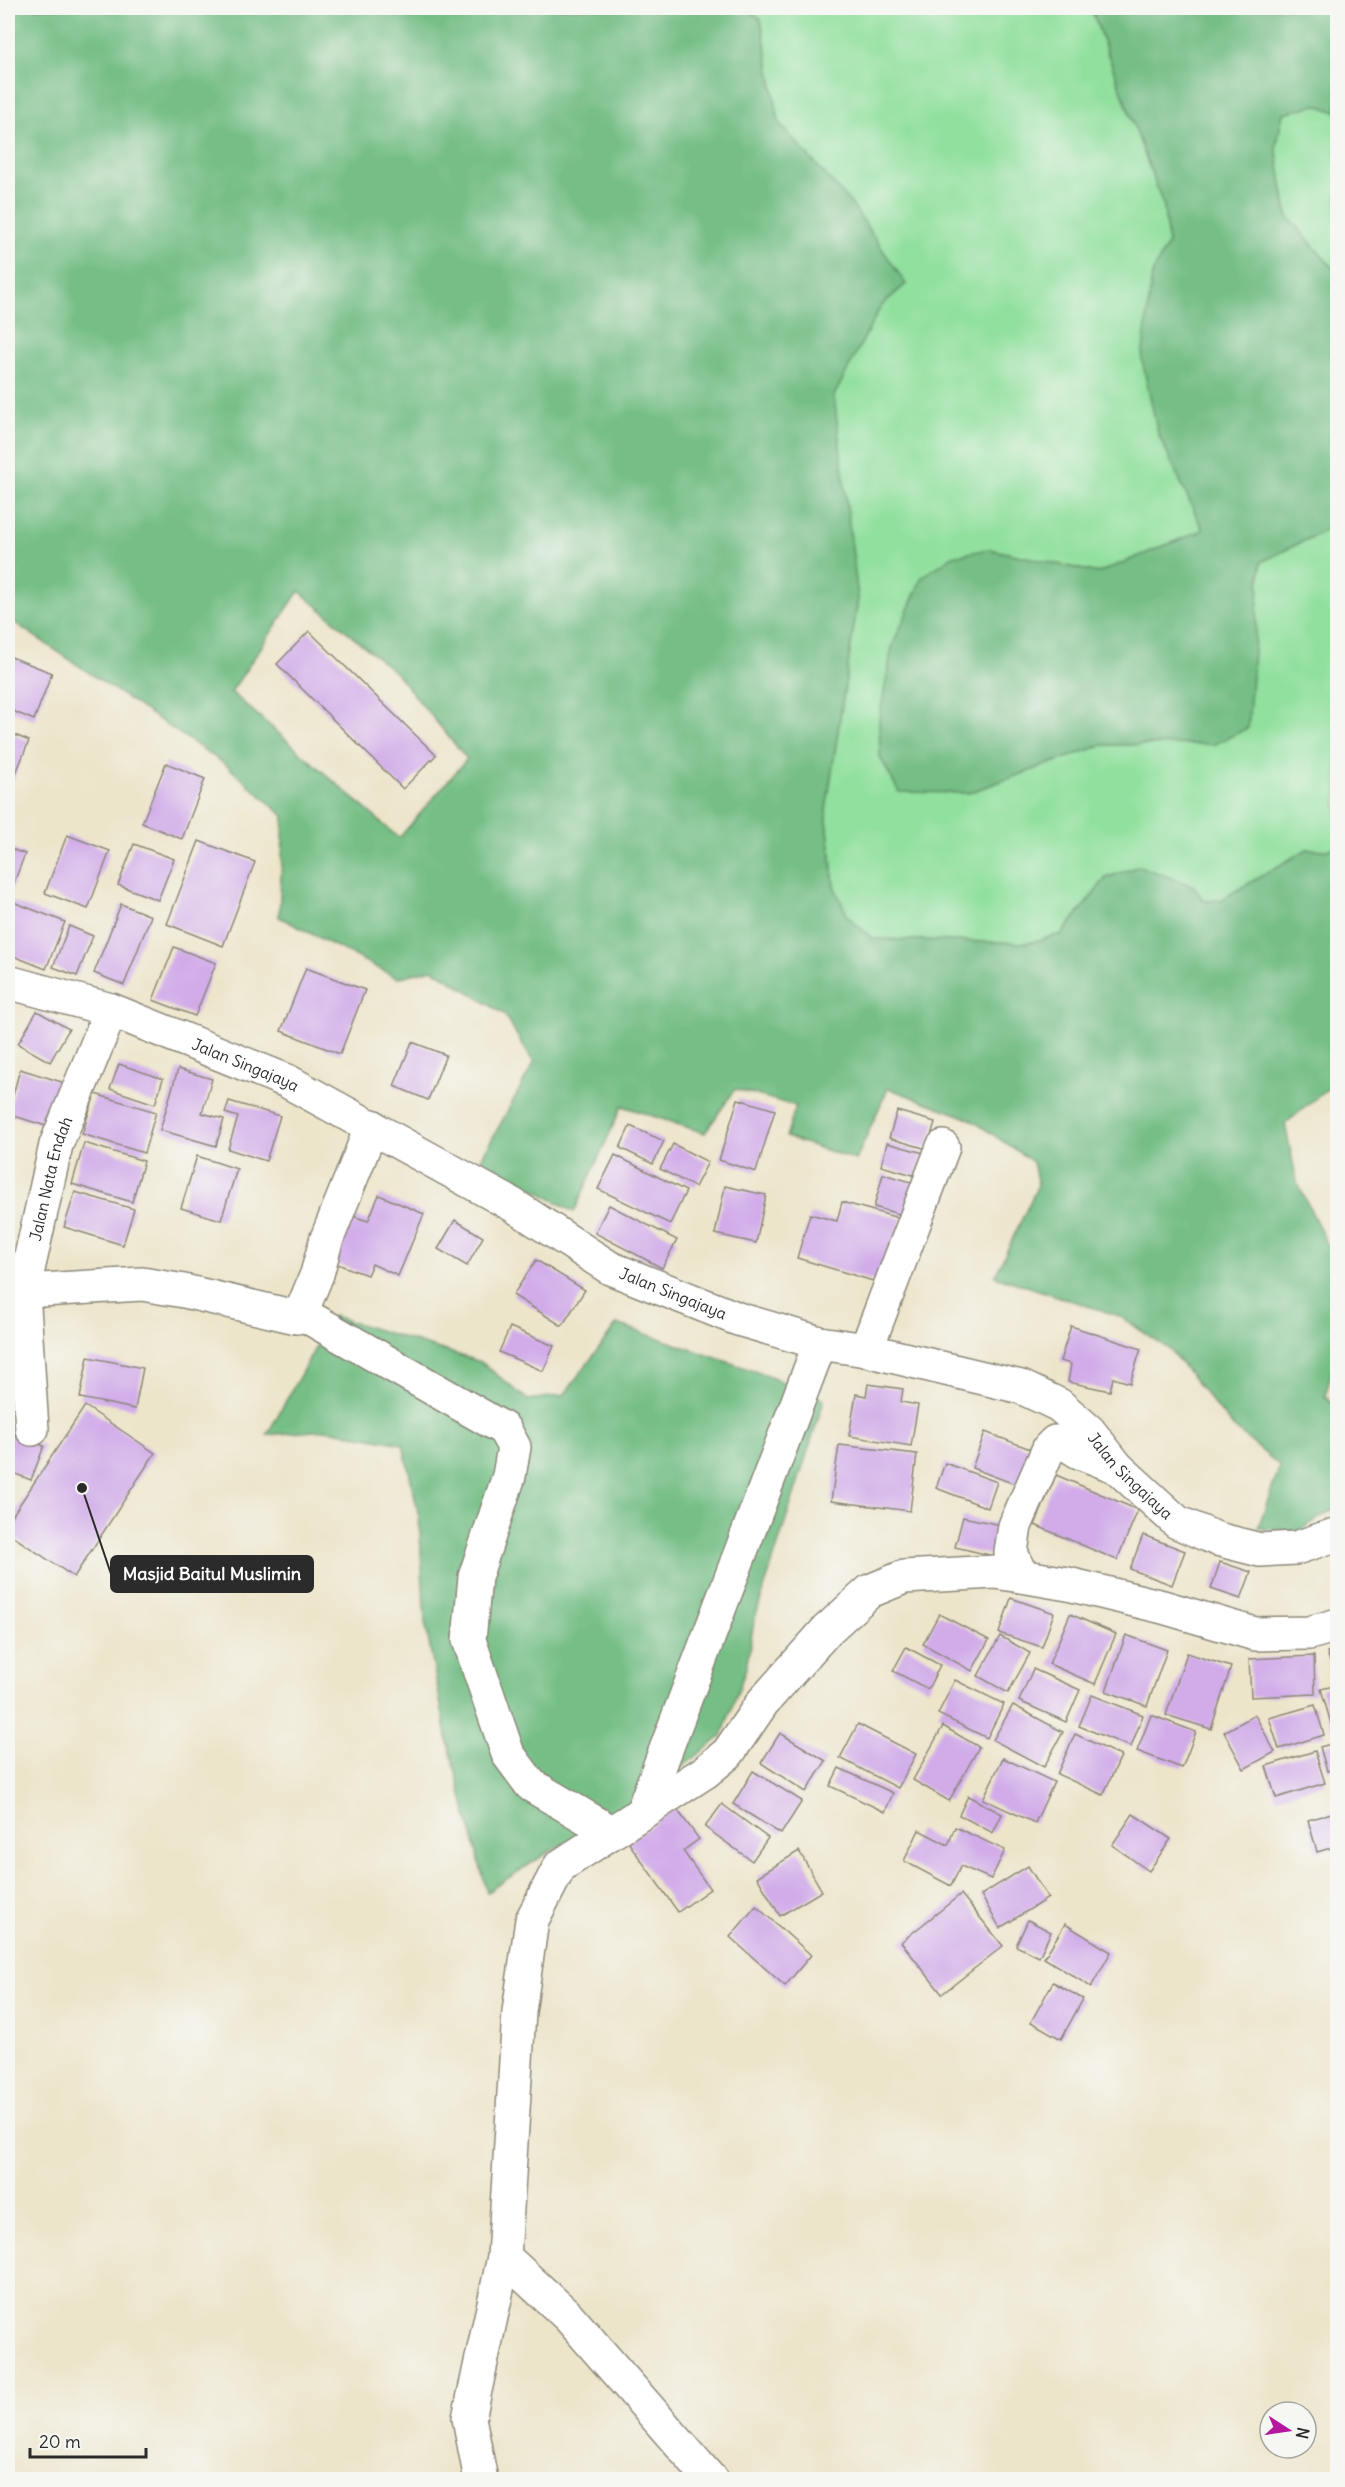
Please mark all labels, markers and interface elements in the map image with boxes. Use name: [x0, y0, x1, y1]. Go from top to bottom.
street label: Jalan Singajaya: [189, 1034, 303, 1096]
street label: Jalan Nata Endah: [25, 1113, 77, 1243]
street label: Jalan Singajaya: [617, 1263, 730, 1324]
street label: Jalan Singajaya: [1084, 1428, 1177, 1523]
callout: Masjid Baitul Muslimin: [111, 1556, 313, 1592]
text: Masjid Baitul Muslimin: [123, 1562, 302, 1585]
north arrow: [1258, 2400, 1318, 2460]
scale bar: [30, 2421, 146, 2459]
text: N: [1292, 2426, 1314, 2441]
text: 20 m: [39, 2430, 81, 2453]

